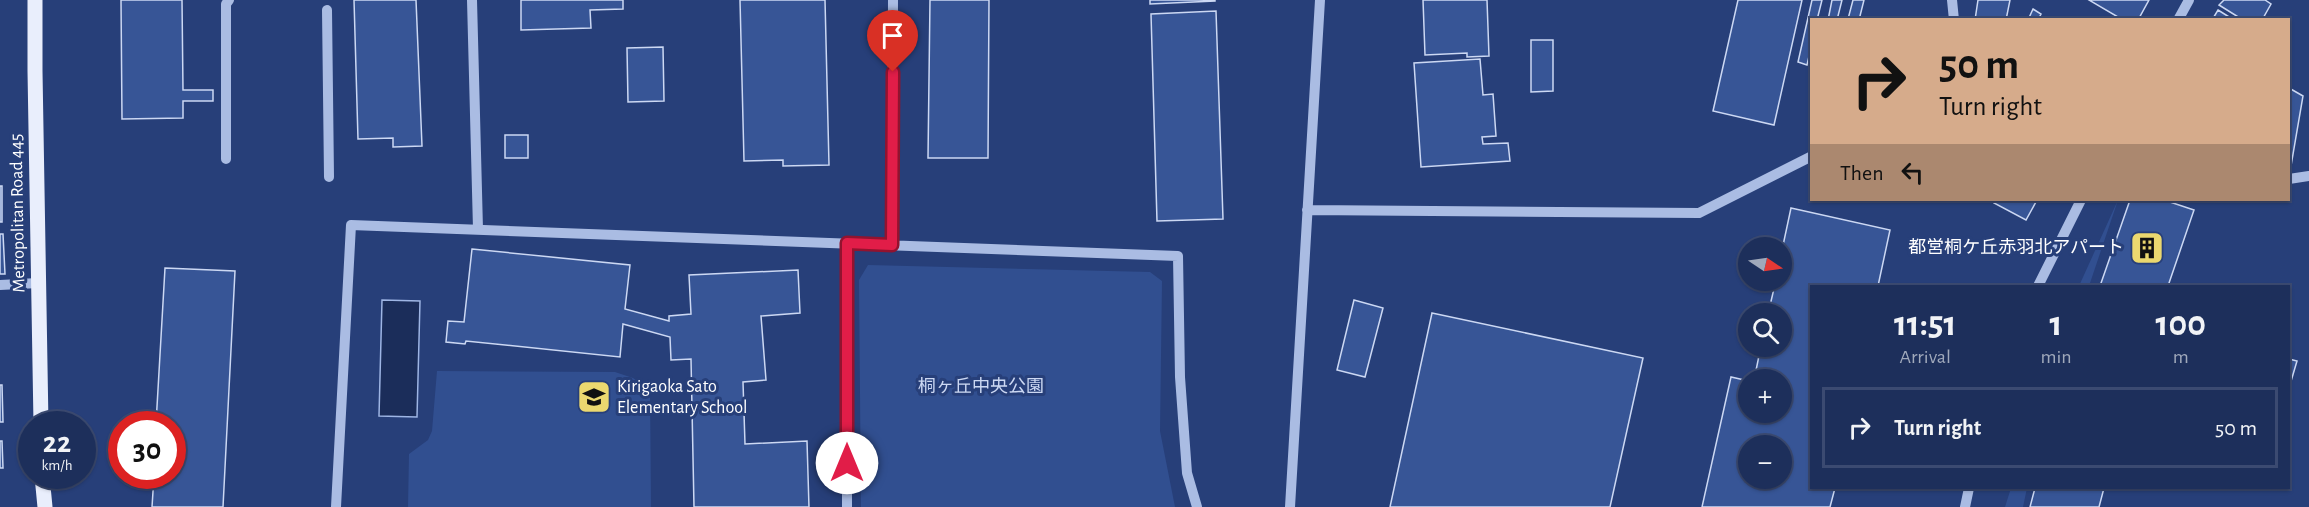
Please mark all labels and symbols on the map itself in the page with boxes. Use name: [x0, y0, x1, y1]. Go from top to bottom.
pin: [867, 10, 918, 72]
street label: Metropolitan Road 445: [8, 133, 28, 293]
building icon: 都営桐ケ丘赤羽北アパート: [2129, 230, 2165, 266]
north arrow: [1738, 237, 1792, 291]
place label: 都営桐ケ丘赤羽北アパート: [1908, 237, 2124, 257]
park label: 桐ヶ丘中央公園: [918, 377, 1044, 396]
place label: Kirigaoka Sato Elementary School: [617, 378, 748, 417]
school or university icon: Kirigaoka Sato Elementary School: [576, 379, 612, 415]
speed limit sign: 30: [108, 411, 186, 489]
position arrow: [815, 431, 879, 495]

